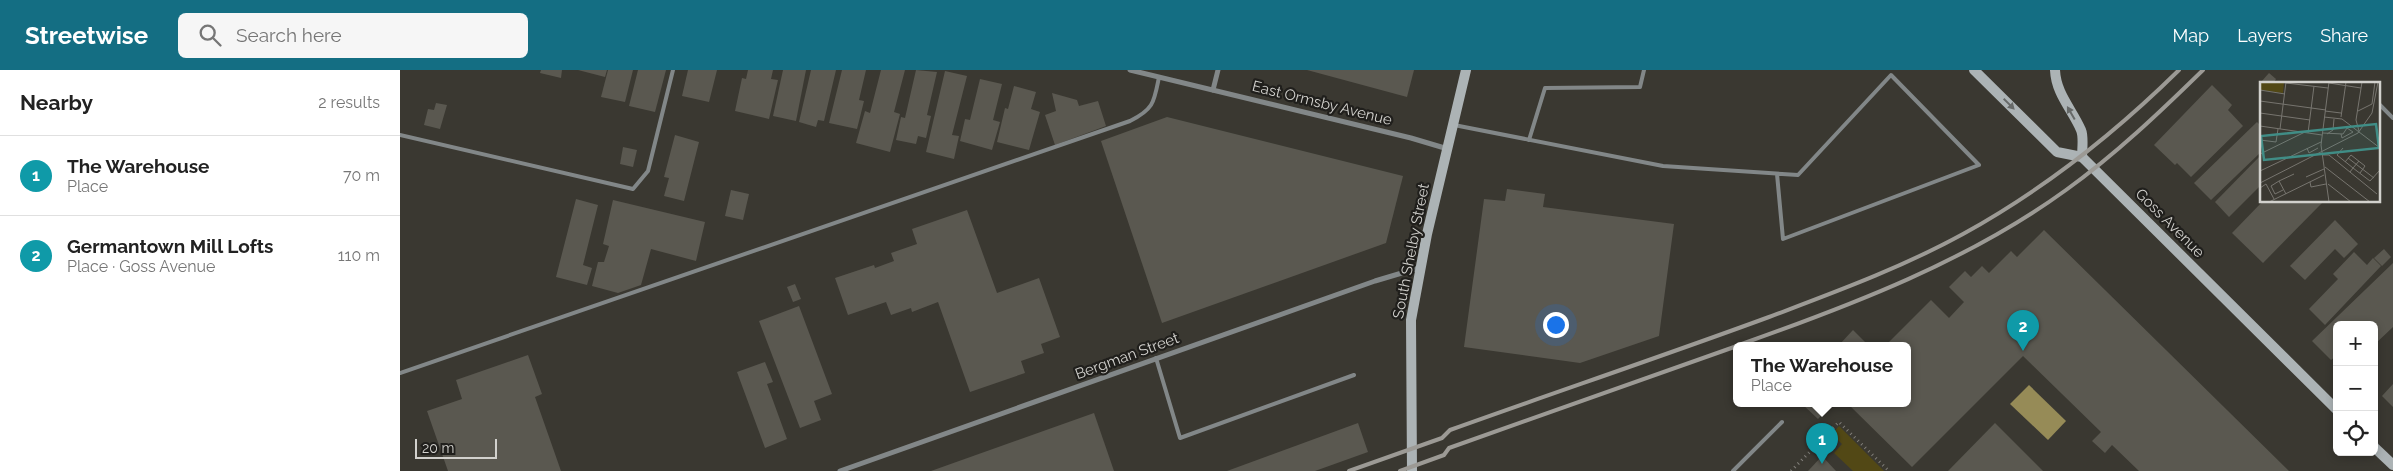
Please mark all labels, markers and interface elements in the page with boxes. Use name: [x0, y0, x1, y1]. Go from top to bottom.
search box: [178, 13, 528, 58]
text: Streetwise: [25, 21, 148, 50]
icon: search: [196, 21, 224, 49]
text: Search here: [236, 24, 342, 46]
text: Map: [2173, 25, 2209, 46]
text: Layers: [2237, 25, 2292, 46]
text: Share: [2320, 25, 2368, 46]
street label: East Ormsby Avenue: [1250, 77, 1394, 129]
inset map: [2260, 82, 2380, 202]
text: Nearby: [20, 90, 93, 115]
text: 2 results: [318, 93, 380, 112]
one-way arrow: [2003, 98, 2015, 110]
one-way arrow: [2066, 107, 2075, 120]
text: The Warehouse: [67, 155, 209, 177]
text: 1: [32, 166, 40, 185]
text: 70 m: [343, 166, 380, 185]
text: Place: [67, 177, 108, 196]
street label: South Shelby Street: [1389, 182, 1433, 320]
street label: Goss Avenue: [2132, 185, 2208, 261]
text: Germantown Mill Lofts: [67, 235, 273, 257]
text: 2: [31, 246, 41, 265]
text: 110 m: [338, 246, 380, 265]
text: Place · Goss Avenue: [67, 257, 215, 276]
pin: 2: [2007, 310, 2039, 351]
your location: [1543, 312, 1569, 338]
map controls: [2333, 321, 2378, 456]
button: +: [2333, 321, 2378, 366]
street label: Bergman Street: [1073, 329, 1181, 383]
popup: [1733, 342, 1911, 407]
text: The Warehouse: [1751, 354, 1893, 376]
button: −: [2333, 366, 2378, 411]
text: Place: [1751, 376, 1792, 395]
button: locate: [2333, 411, 2378, 456]
pin: 1: [1806, 423, 1838, 464]
scale bar: [415, 436, 498, 459]
text: 20 m: [422, 440, 454, 456]

